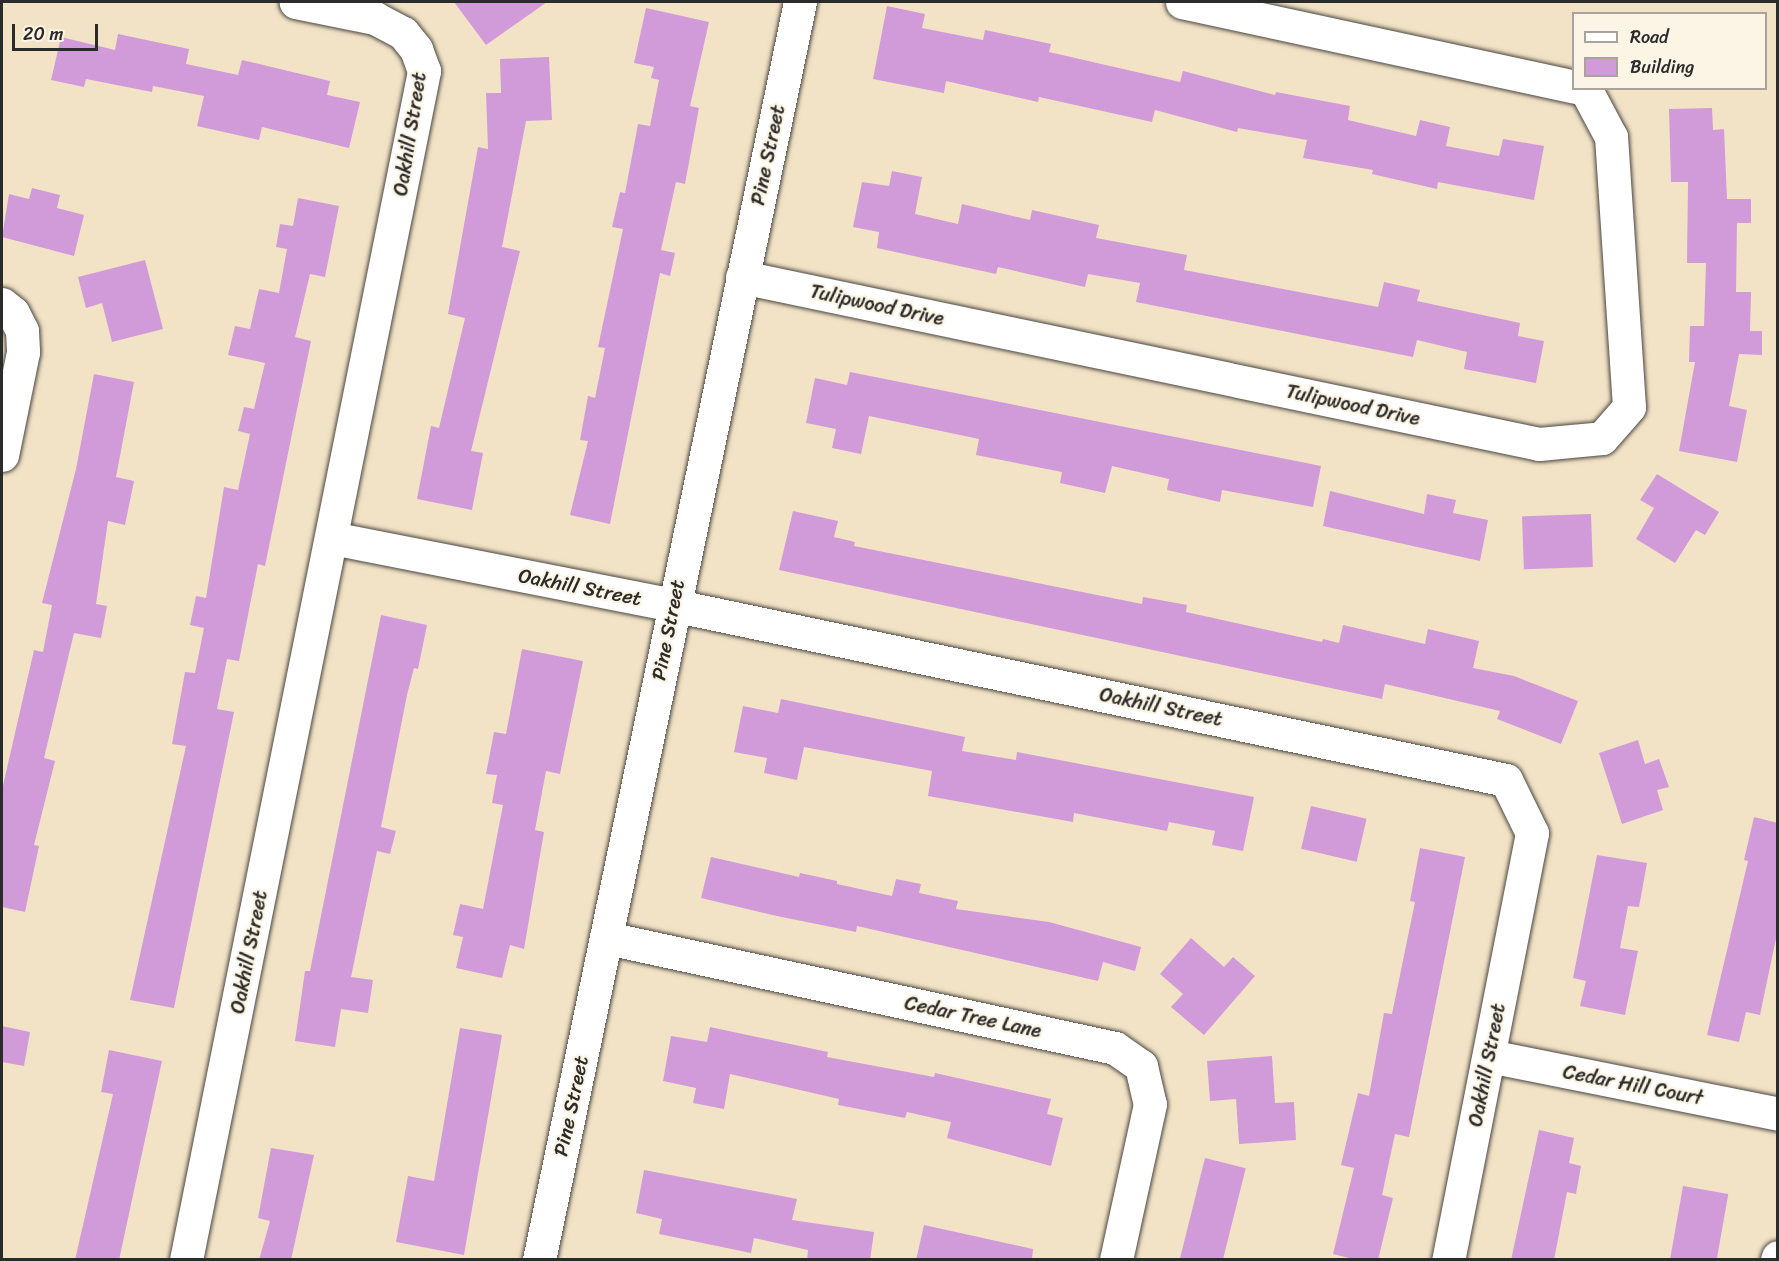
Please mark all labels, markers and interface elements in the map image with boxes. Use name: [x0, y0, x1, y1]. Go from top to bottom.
scale bar: [15, 12, 100, 50]
legend: [1572, 12, 1767, 90]
text: 20 m: [23, 18, 63, 50]
text: Road: [1630, 21, 1669, 53]
text: Building: [1630, 51, 1694, 83]
street label: Oakhill Street: [388, 71, 432, 197]
street label: Pine Street: [746, 103, 790, 207]
street label: Tulipwood Drive: [808, 279, 946, 331]
street label: Tulipwood Drive: [1284, 379, 1422, 431]
street label: Oakhill Street: [517, 563, 643, 611]
street label: Pine Street: [646, 578, 690, 682]
street label: Oakhill Street: [1098, 682, 1224, 732]
street label: Oakhill Street: [225, 889, 273, 1015]
street label: Cedar Tree Lane: [902, 991, 1044, 1043]
street label: Oakhill Street: [1463, 1002, 1511, 1128]
street label: Pine Street: [549, 1054, 593, 1158]
street label: Cedar Hill Court: [1560, 1060, 1706, 1110]

